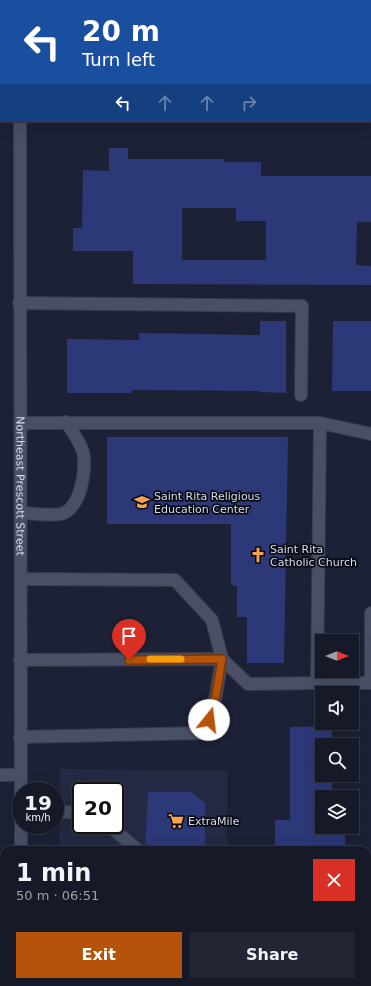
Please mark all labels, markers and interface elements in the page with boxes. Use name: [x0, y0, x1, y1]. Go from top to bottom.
text: 20 m: [82, 15, 160, 48]
icon: left: [16, 16, 68, 68]
text: Turn left: [82, 49, 155, 70]
icon: left: [112, 92, 134, 114]
icon: ahead: [154, 92, 176, 114]
icon: ahead: [196, 92, 218, 114]
icon: right: [238, 92, 260, 114]
street label: Northeast Prescott Street: [14, 416, 27, 556]
place label: Saint Rita Religious Education Center: [154, 490, 261, 516]
school or university icon: Saint Rita Religious Education Center: [133, 493, 151, 511]
place label: Saint Rita Catholic Church: [270, 543, 357, 569]
church icon: Saint Rita Catholic Church: [249, 546, 267, 564]
pin: [112, 619, 146, 660]
icon: arrive: [118, 625, 140, 647]
north arrow: [315, 634, 359, 678]
map controls: [315, 634, 359, 834]
button: sound: [315, 686, 359, 730]
position arrow: [188, 699, 230, 741]
button: search: [315, 738, 359, 782]
speed limit sign: 20: [72, 782, 124, 834]
button: layers: [315, 790, 359, 834]
text: 19: [24, 791, 52, 815]
text: km/h: [25, 812, 51, 823]
supermarket icon: ExtraMile: [167, 812, 185, 830]
place label: ExtraMile: [188, 815, 240, 828]
text: 1 min: [16, 859, 91, 887]
button: close: [313, 859, 355, 901]
text: 50 m · 06:51: [16, 888, 99, 903]
button: Exit: [16, 932, 182, 978]
button: Share: [190, 932, 355, 978]

